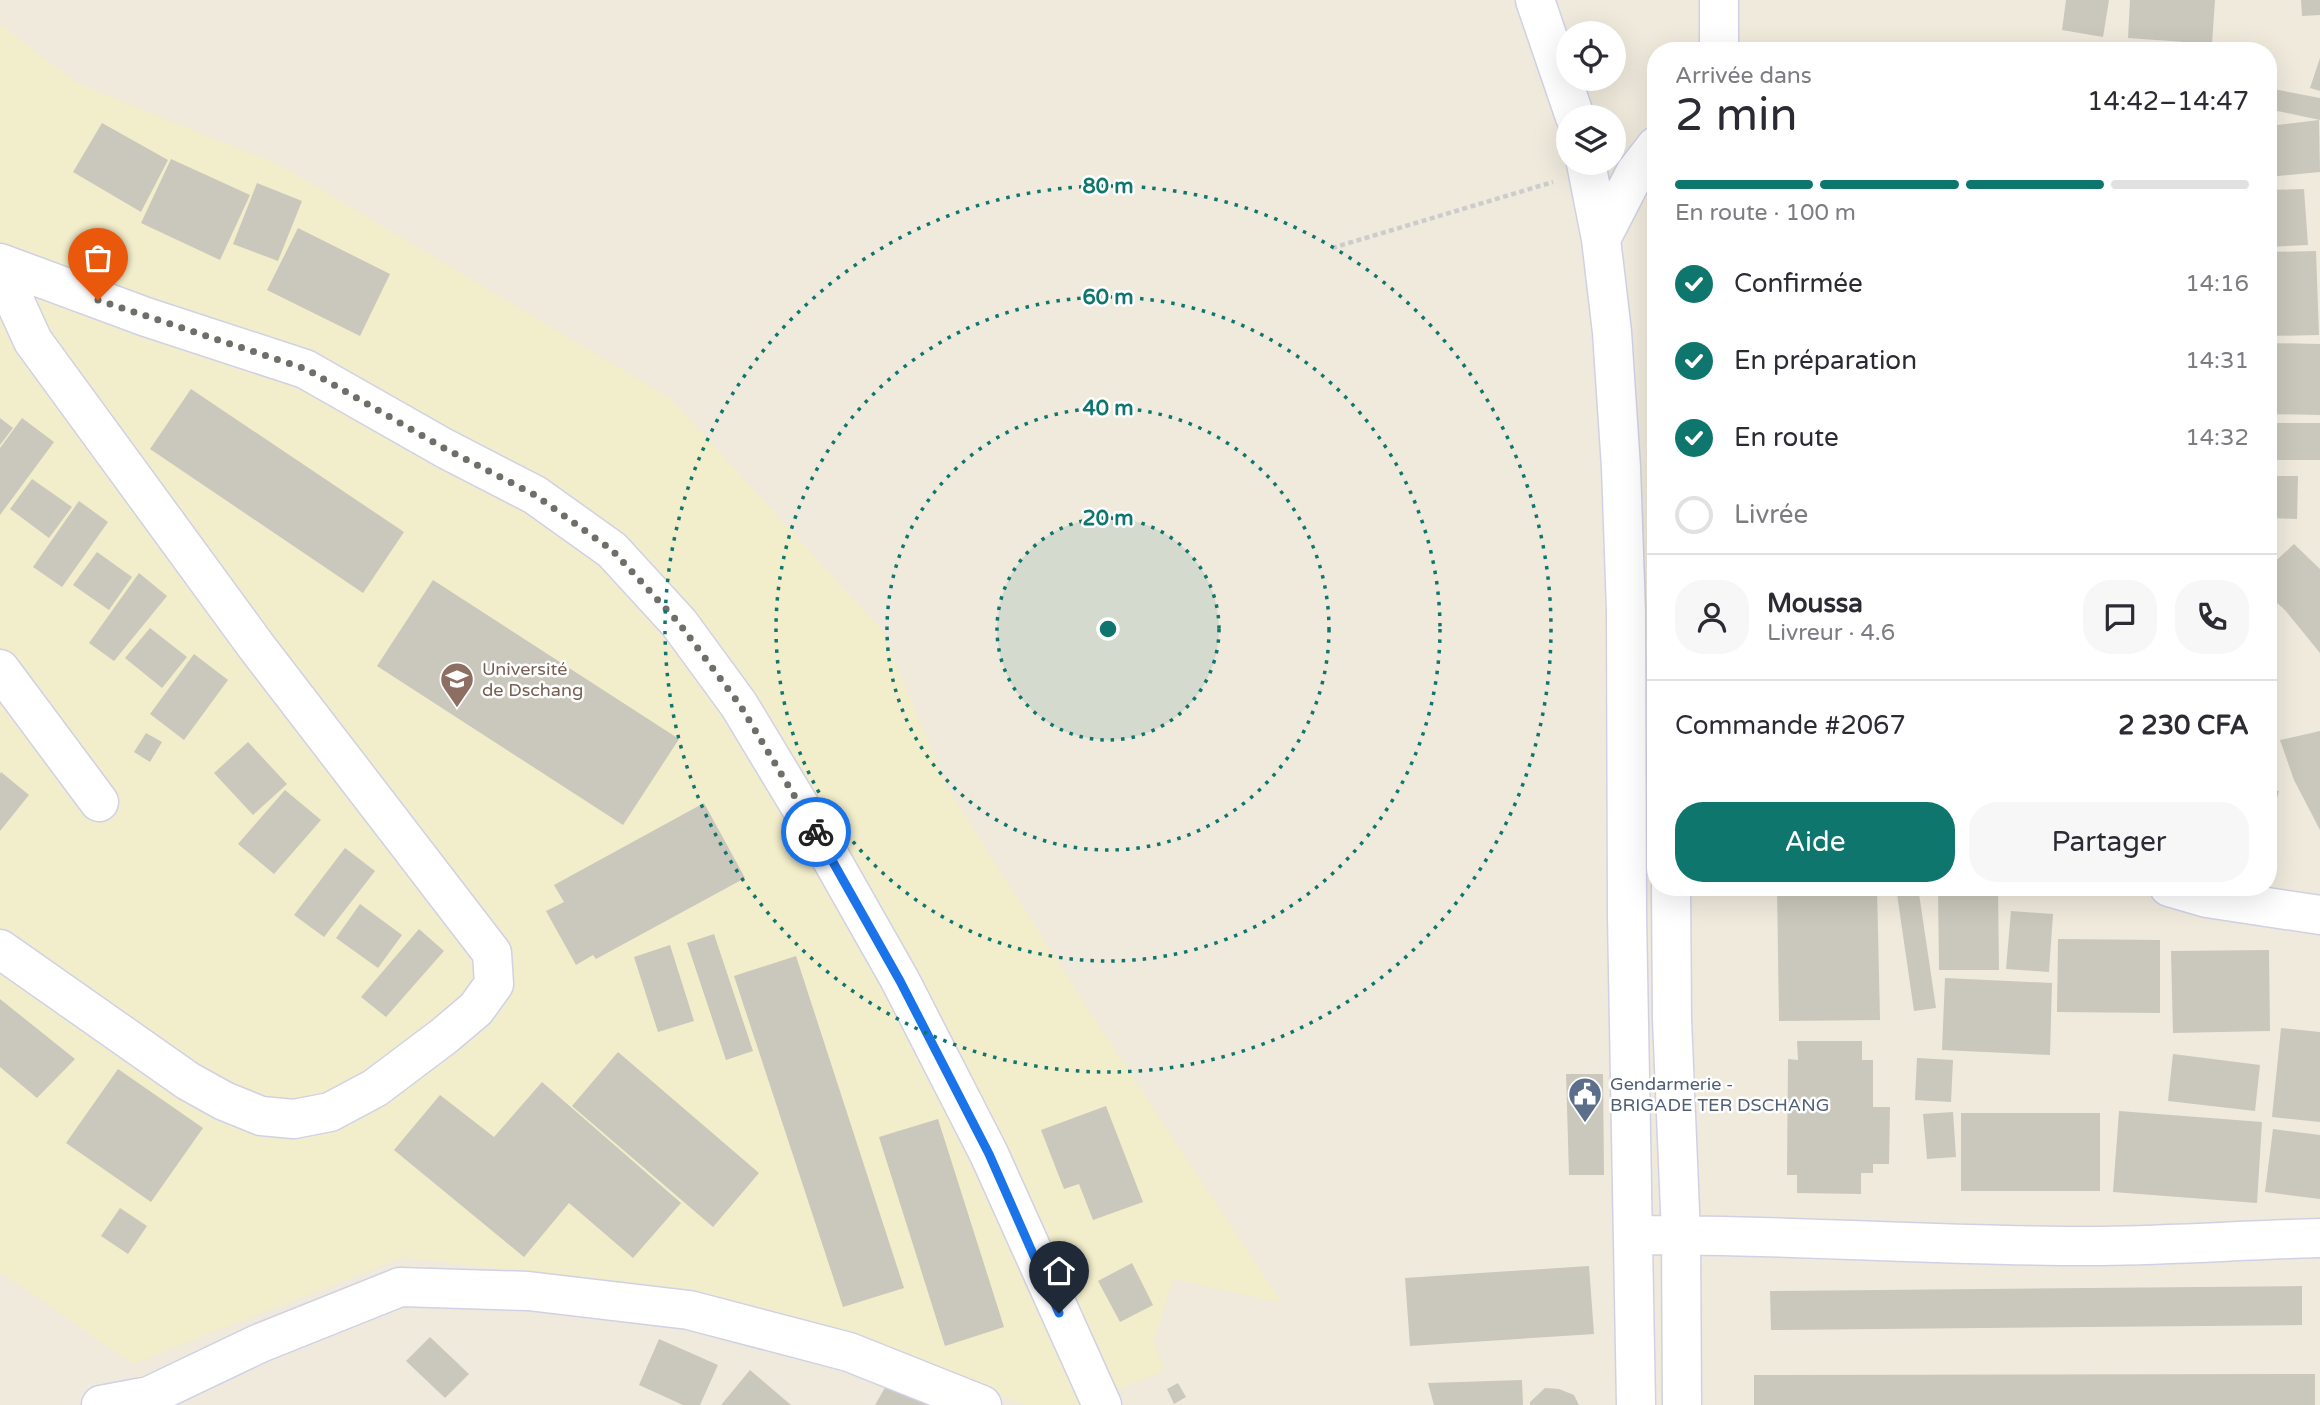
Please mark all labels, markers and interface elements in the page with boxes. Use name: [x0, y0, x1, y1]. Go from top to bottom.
map controls: [1556, 21, 1626, 175]
button: locate: [1556, 21, 1626, 91]
text: Arrivée dans: [1675, 62, 1812, 90]
text: 14:42–14:47: [2087, 86, 2249, 117]
text: 2 min: [1675, 88, 1798, 143]
button: layers: [1556, 105, 1626, 175]
text: 80 m: [1082, 174, 1134, 199]
text: En route · 100 m: [1675, 199, 1856, 227]
pin: [68, 228, 128, 300]
icon: bag: [79, 239, 117, 277]
icon: check: [1675, 265, 1713, 303]
text: Confirmée: [1734, 268, 1863, 299]
text: 14:16: [2185, 270, 2249, 298]
text: 60 m: [1082, 285, 1134, 310]
icon: check: [1675, 342, 1713, 380]
text: En préparation: [1734, 345, 1917, 376]
text: 14:31: [2185, 347, 2249, 375]
text: 40 m: [1082, 396, 1134, 421]
icon: check: [1675, 419, 1713, 457]
text: En route: [1734, 422, 1839, 453]
text: 14:32: [2185, 424, 2249, 452]
text: Livrée: [1734, 499, 1808, 530]
text: 20 m: [1082, 506, 1134, 531]
button: person: [1675, 580, 1749, 654]
button: chat: [2083, 580, 2157, 654]
button: phone: [2175, 580, 2249, 654]
text: Moussa: [1767, 588, 1863, 619]
centre of rings: [1096, 617, 1120, 641]
text: Livreur · 4.6: [1767, 619, 1895, 647]
place label: Université de Dschang: [482, 658, 583, 701]
school or university icon: Université de Dschang: [438, 660, 476, 709]
text: Commande #2067: [1675, 710, 1906, 741]
text: 2 230 CFA: [2118, 710, 2249, 741]
courier: [781, 797, 851, 867]
button: Aide: [1675, 802, 1955, 882]
button: Partager: [1969, 802, 2249, 882]
icon: bike: [797, 813, 835, 851]
place label: Gendarmerie - BRIGADE TER DSCHANG: [1610, 1073, 1829, 1116]
public building icon: Gendarmerie - BRIGADE TER DSCHANG: [1566, 1075, 1604, 1124]
pin: [1029, 1241, 1089, 1313]
icon: home: [1040, 1252, 1078, 1290]

